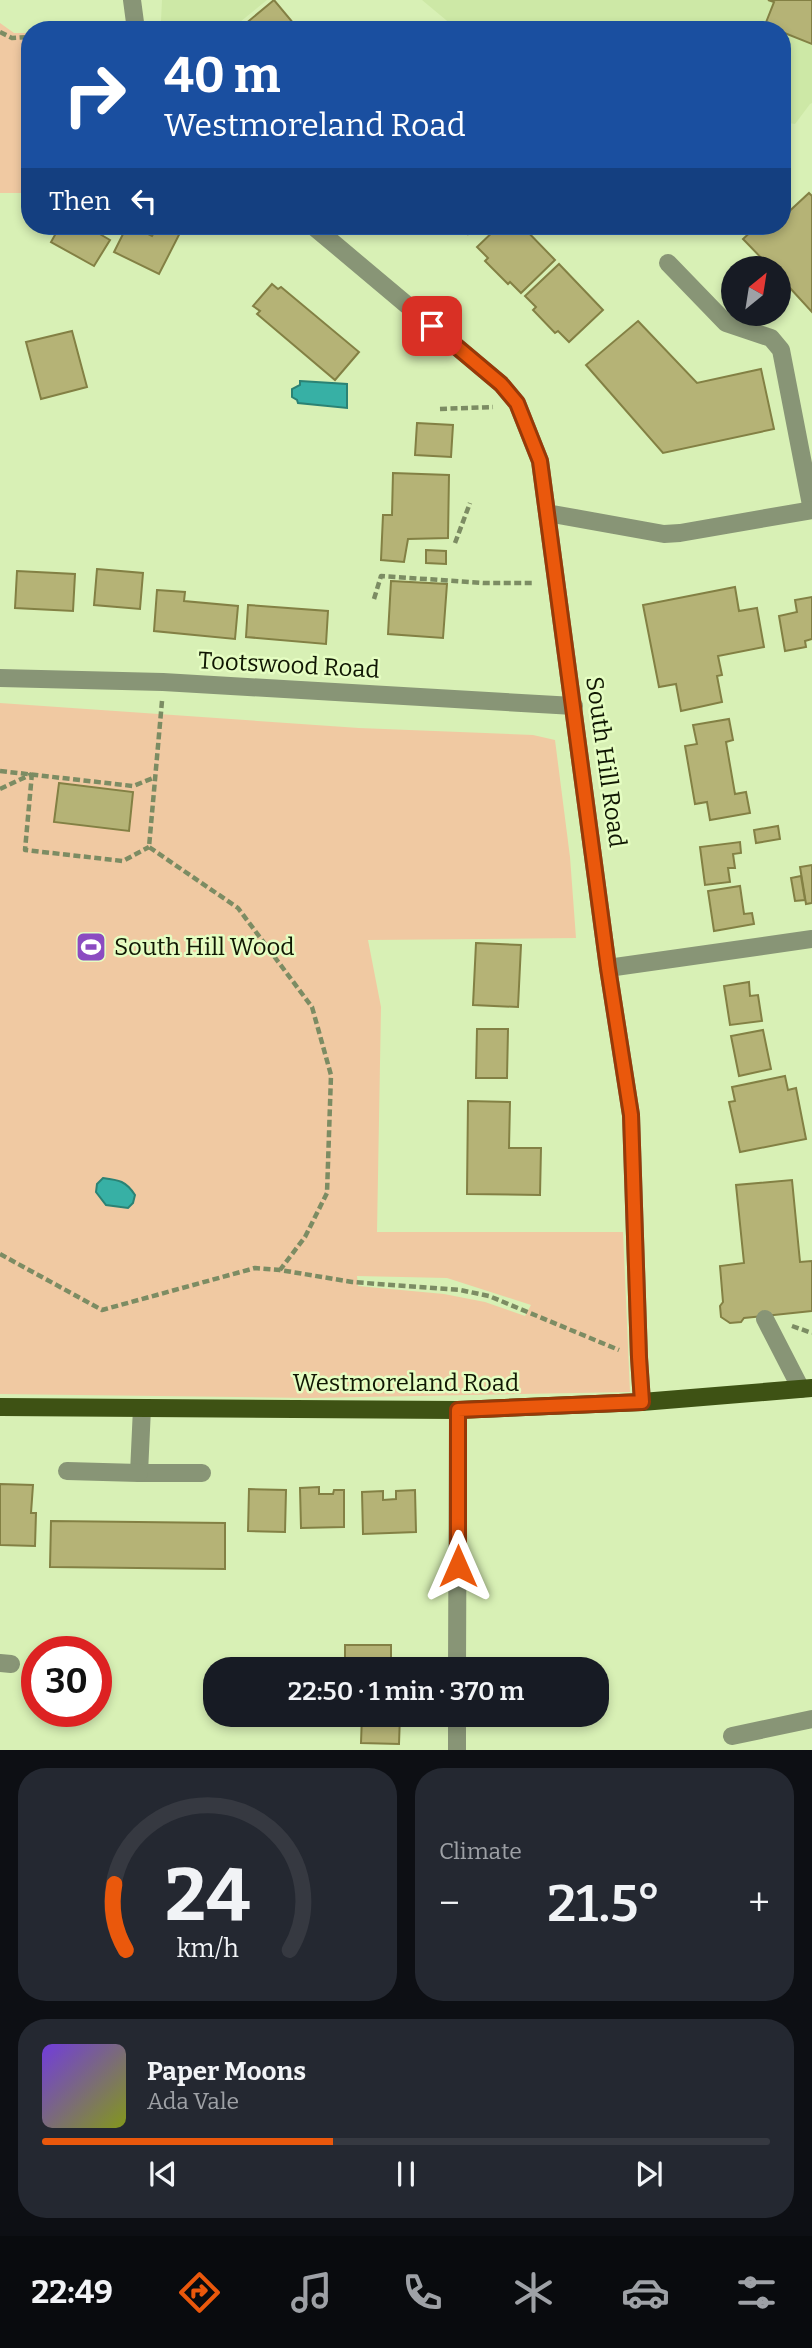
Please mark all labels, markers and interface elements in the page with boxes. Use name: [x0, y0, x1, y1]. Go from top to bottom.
text: 40 m: [164, 46, 281, 105]
icon: right: [49, 49, 140, 140]
text: Westmoreland Road: [164, 106, 466, 144]
icon: left: [125, 182, 163, 220]
text: Then: [49, 186, 111, 217]
north arrow: [721, 256, 791, 326]
map controls: [721, 256, 791, 326]
pin: [402, 296, 462, 356]
icon: arrive: [413, 307, 451, 345]
street label: Tootswood Road: [198, 646, 380, 684]
street label: South Hill Road: [580, 675, 632, 849]
sports icon: South Hill Wood: [74, 930, 108, 964]
place label: South Hill Wood: [114, 933, 294, 961]
street label: Westmoreland Road: [293, 1369, 519, 1397]
position arrow: [421, 1529, 495, 1603]
speed limit sign: 30: [21, 1636, 112, 1727]
text: 22:50 · 1 min · 370 m: [288, 1676, 524, 1707]
text: Climate: [439, 1837, 522, 1865]
text: 24: [165, 1853, 250, 1940]
text: 21.5°: [547, 1872, 661, 1935]
text: −: [439, 1880, 460, 1926]
text: +: [748, 1880, 770, 1926]
text: km/h: [177, 1934, 239, 1964]
text: Paper Moons: [147, 2056, 306, 2087]
text: Ada Vale: [147, 2087, 239, 2115]
icon: previous: [144, 2155, 182, 2193]
icon: pause: [387, 2155, 425, 2193]
icon: next: [630, 2155, 668, 2193]
icon: directions: [175, 2268, 224, 2317]
icon: music: [287, 2268, 336, 2317]
icon: phone: [398, 2268, 447, 2317]
icon: climate: [509, 2268, 558, 2317]
icon: car: [621, 2268, 670, 2317]
icon: filters: [732, 2268, 781, 2317]
text: 22:49: [31, 2273, 113, 2311]

